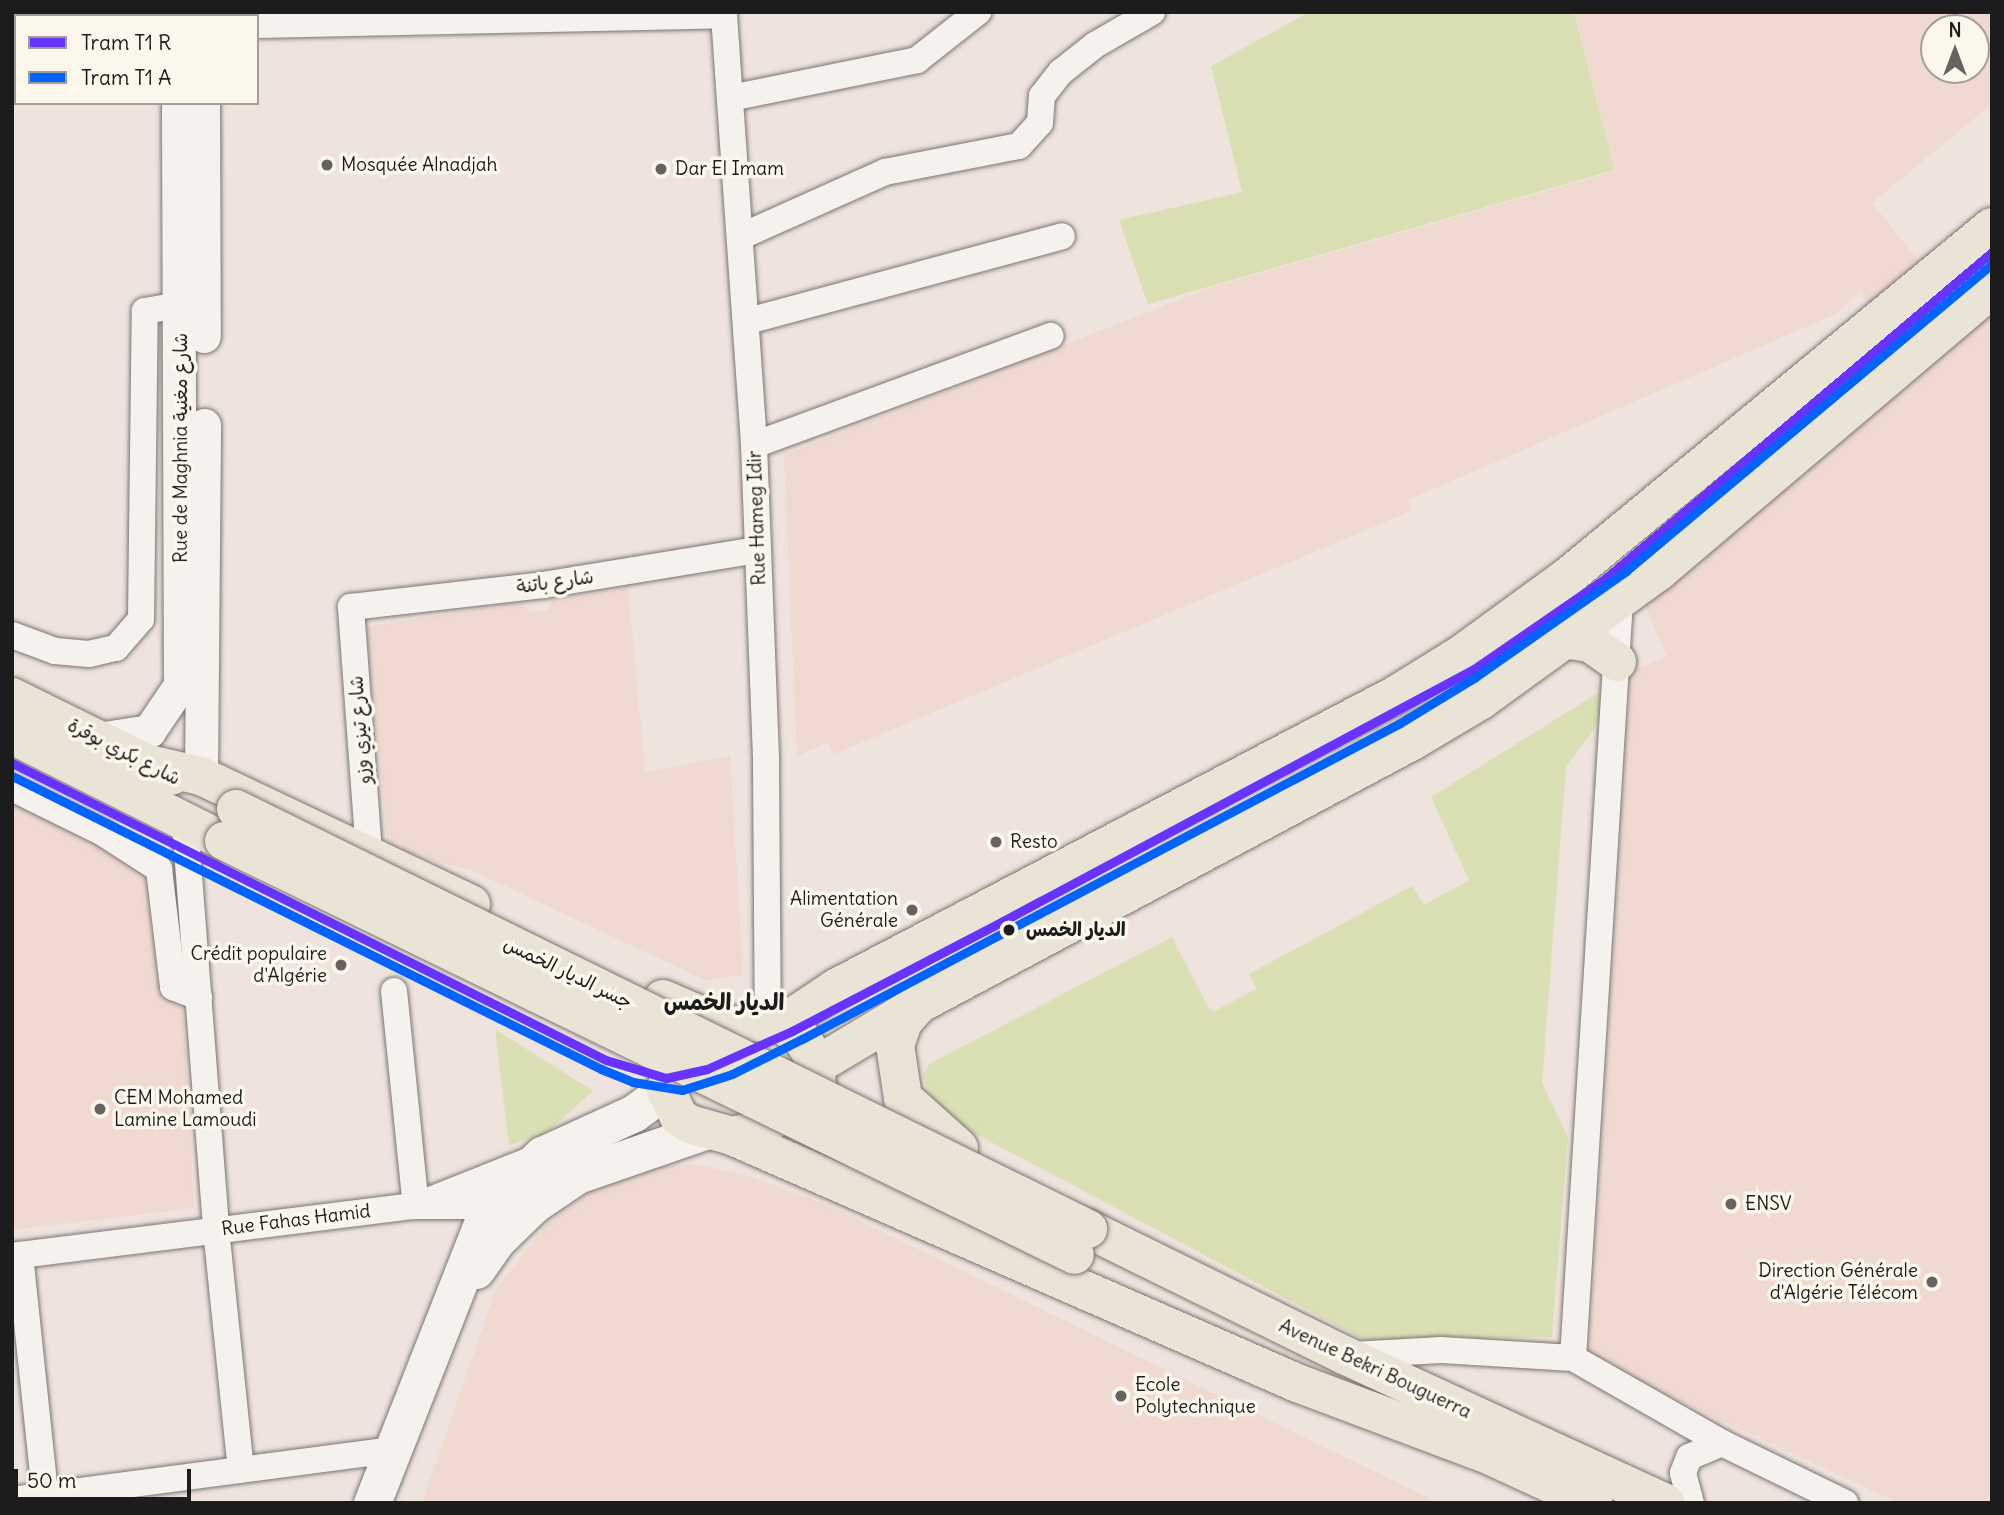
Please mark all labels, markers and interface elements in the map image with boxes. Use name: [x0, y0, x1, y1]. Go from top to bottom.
legend: [14, 14, 259, 105]
north arrow: [1920, 14, 1990, 84]
text: N: [1948, 18, 1962, 42]
text: Tram T1 R: [81, 29, 171, 56]
text: Tram T1 A: [81, 64, 172, 91]
place label: Mosquée Alnadjah: [341, 154, 498, 176]
marker: Mosquée Alnadjah: [319, 157, 335, 173]
place label: Dar El Imam: [675, 158, 784, 180]
marker: Dar El Imam: [653, 161, 669, 177]
street label: Rue de Maghnia شارع مغنية: [170, 333, 192, 563]
street label: Rue Hameg Idir: [743, 450, 771, 586]
street label: شارع باتنة: [515, 565, 595, 599]
street label: شارع تيزي وزو: [345, 675, 375, 785]
street label: شارع بكري بوقرة: [64, 714, 184, 790]
place label: Resto: [1010, 831, 1058, 853]
marker: Resto: [988, 834, 1004, 850]
place label: Alimentation Générale: [790, 888, 898, 932]
marker: Alimentation Générale: [904, 902, 920, 918]
marker: الديار الخمس: [998, 919, 1020, 941]
place label: الديار الخمس: [1026, 919, 1126, 941]
street label: جسر الديار الخمس: [500, 932, 636, 1014]
place label: Crédit populaire d'Algérie: [191, 943, 327, 987]
marker: Crédit populaire d'Algérie: [333, 957, 349, 973]
district label: الديار الخمس: [664, 988, 784, 1016]
place label: CEM Mohamed Lamine Lamoudi: [114, 1087, 257, 1131]
marker: CEM Mohamed Lamine Lamoudi: [92, 1101, 108, 1117]
place label: ENSV: [1745, 1193, 1792, 1215]
marker: ENSV: [1723, 1196, 1739, 1212]
street label: Rue Fahas Hamid: [220, 1200, 372, 1240]
place label: Direction Générale d'Algérie Télécom: [1758, 1260, 1918, 1304]
marker: Direction Générale d'Algérie Télécom: [1924, 1274, 1940, 1290]
street label: Avenue Bekri Bouguerra: [1275, 1314, 1475, 1424]
place label: Ecole Polytechnique: [1135, 1374, 1256, 1418]
marker: Ecole Polytechnique: [1113, 1388, 1129, 1404]
scale bar: [18, 1456, 194, 1500]
text: 50 m: [27, 1467, 76, 1494]

